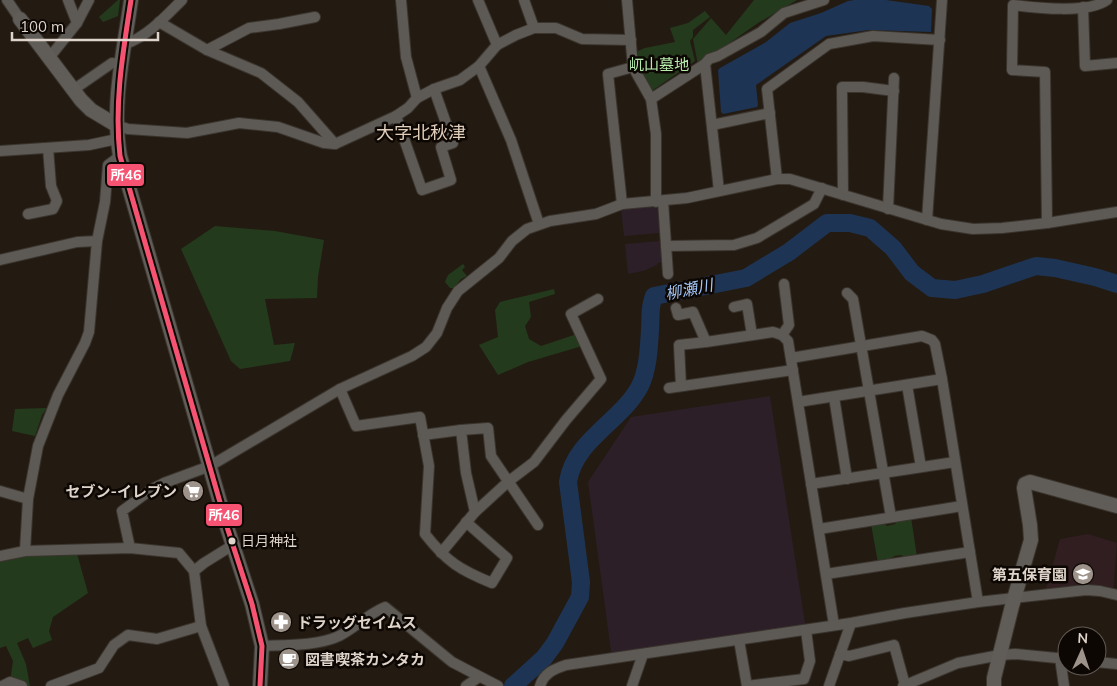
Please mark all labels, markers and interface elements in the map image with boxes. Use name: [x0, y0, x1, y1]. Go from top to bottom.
scale bar: [12, 10, 159, 42]
text: 100 m: [20, 17, 64, 36]
park label: 屼山墓地: [629, 55, 689, 74]
district label: 大字北秋津: [376, 121, 466, 144]
line badge: 所46: [106, 163, 145, 187]
text: 所46: [111, 166, 141, 184]
water label: 柳瀬川: [664, 274, 716, 303]
supermarket icon: セブン-イレブン: [181, 479, 205, 503]
place label: セブン-イレブン: [65, 482, 177, 501]
line badge: 所46: [205, 503, 243, 527]
text: 所46: [209, 506, 239, 524]
place label: 日月神社: [241, 532, 297, 550]
marker: 日月神社: [227, 536, 237, 546]
school or university icon: 第五保育園: [1071, 562, 1095, 586]
place label: 第五保育園: [992, 565, 1067, 584]
pharmacy icon: ドラッグセイムス: [269, 610, 293, 634]
place label: ドラッグセイムス: [297, 613, 417, 632]
north arrow: [1057, 626, 1107, 676]
text: N: [1077, 629, 1088, 647]
cafe icon: 図書喫茶カンタカ: [277, 647, 301, 671]
place label: 図書喫茶カンタカ: [305, 650, 425, 669]

